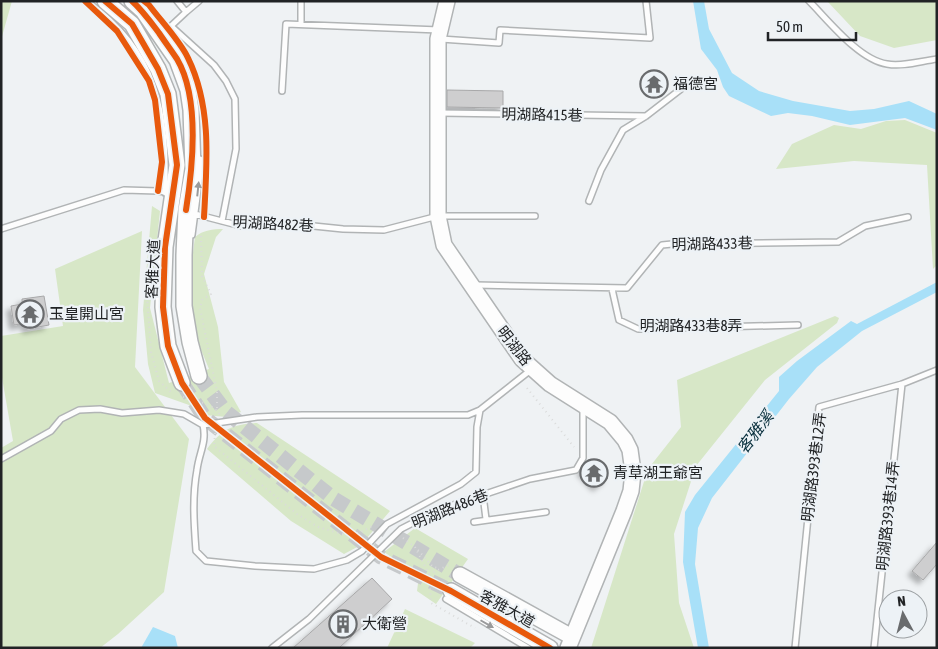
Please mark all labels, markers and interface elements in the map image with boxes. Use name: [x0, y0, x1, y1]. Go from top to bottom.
scale bar: [768, 10, 856, 42]
text: 50 m: [776, 18, 803, 35]
temple icon: 福德宮: [639, 69, 669, 99]
place label: 福德宮: [673, 75, 718, 92]
street label: 明湖路415巷: [501, 105, 583, 124]
one-way arrow: [194, 181, 202, 197]
street label: 明湖路482巷: [232, 213, 314, 234]
street label: 明湖路433巷: [671, 234, 753, 253]
street label: 客雅大道: [142, 239, 163, 299]
temple icon: 玉皇開山宮: [15, 299, 45, 329]
place label: 玉皇開山宮: [49, 305, 124, 322]
street label: 明湖路433巷8弄: [639, 317, 743, 334]
street label: 明湖路: [494, 323, 535, 369]
water label: 客雅溪: [733, 406, 778, 457]
street label: 明湖路393巷12弄: [798, 411, 829, 523]
temple icon: 青草湖王爺宮: [579, 458, 609, 488]
street label: 明湖路393巷14弄: [873, 460, 902, 572]
place label: 青草湖王爺宮: [613, 464, 703, 481]
street label: 明湖路486巷: [409, 485, 491, 532]
street label: 客雅大道: [477, 587, 538, 631]
north arrow: [878, 589, 928, 639]
text: N: [896, 593, 906, 610]
building icon: 大衛營: [328, 609, 358, 639]
place label: 大衛營: [362, 615, 407, 632]
one-way arrow: [481, 619, 494, 628]

